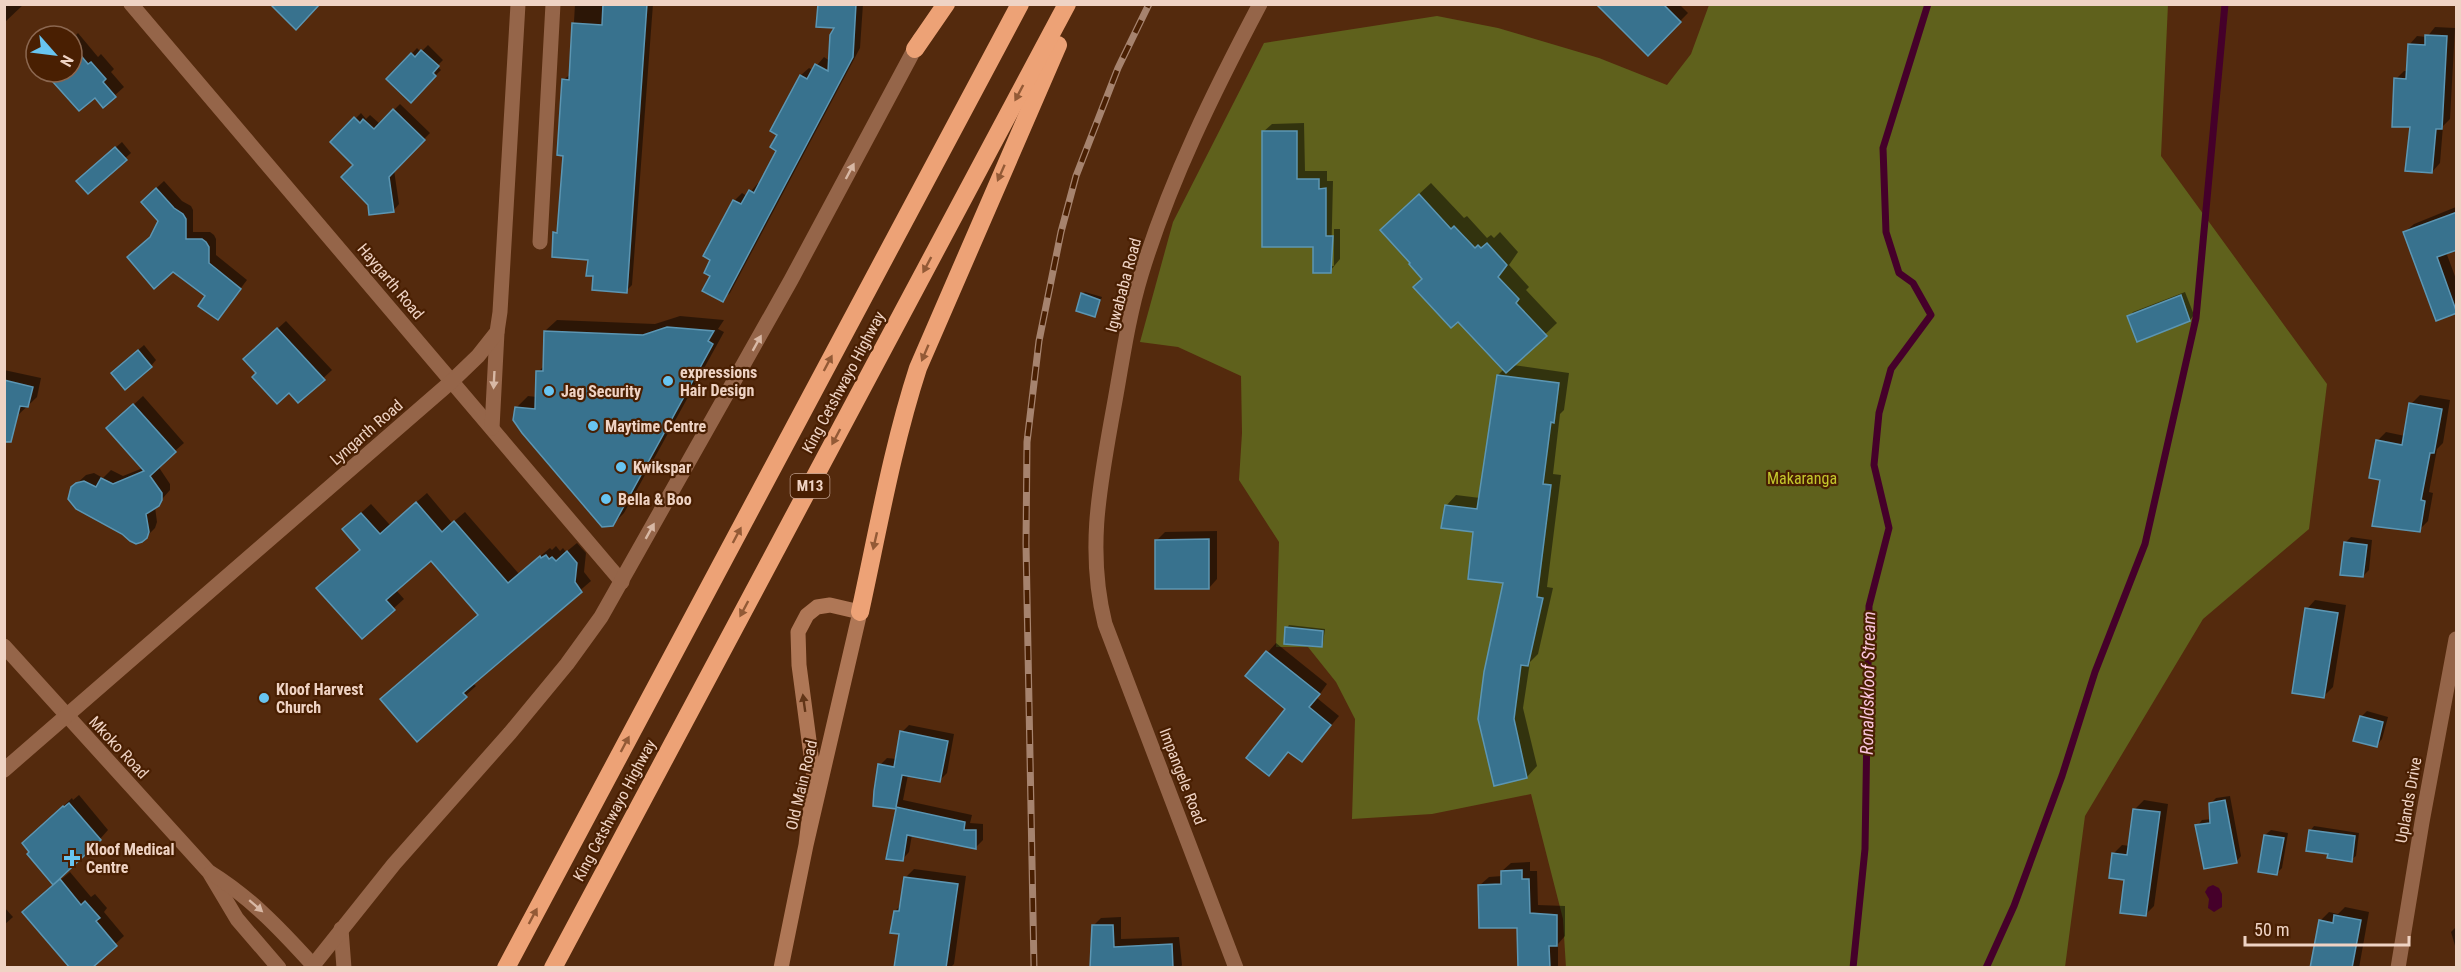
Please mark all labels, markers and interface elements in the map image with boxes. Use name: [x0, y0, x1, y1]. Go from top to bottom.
north arrow: [24, 24, 84, 84]
text: N: [56, 52, 77, 70]
one-way arrow: [1014, 85, 1024, 102]
one-way arrow: [845, 163, 855, 180]
one-way arrow: [996, 165, 1006, 183]
street label: Igwababa Road: [1102, 236, 1145, 334]
street label: Haygarth Road: [353, 240, 428, 323]
one-way arrow: [922, 257, 932, 274]
street label: King Cetshwayo Highway: [798, 308, 889, 456]
one-way arrow: [752, 334, 762, 351]
one-way arrow: [920, 344, 929, 362]
one-way arrow: [824, 354, 833, 371]
place label: expressions Hair Design: [680, 363, 757, 400]
one-way arrow: [490, 370, 499, 389]
marker: expressions Hair Design: [661, 374, 675, 388]
place label: Jag Security: [561, 382, 641, 401]
marker: Jag Security: [542, 384, 556, 398]
street label: Lyngarth Road: [326, 396, 407, 469]
place label: Maytime Centre: [605, 417, 707, 436]
marker: Maytime Centre: [586, 419, 600, 433]
one-way arrow: [831, 429, 841, 446]
place label: Kwikspar: [633, 458, 691, 477]
marker: Kwikspar: [614, 460, 628, 474]
park label: Makaranga: [1767, 469, 1837, 488]
road number: M13: [790, 474, 830, 498]
place label: Bella & Boo: [618, 490, 692, 509]
marker: Bella & Boo: [599, 492, 613, 506]
one-way arrow: [645, 522, 655, 539]
one-way arrow: [732, 526, 742, 543]
one-way arrow: [870, 532, 880, 550]
one-way arrow: [739, 601, 749, 618]
water label: Ronaldskloof Stream: [1856, 611, 1879, 755]
place label: Kloof Harvest Church: [276, 680, 364, 717]
marker: Kloof Harvest Church: [257, 691, 271, 705]
one-way arrow: [799, 694, 809, 713]
street label: Mkoko Road: [85, 712, 152, 782]
street label: Impangele Road: [1155, 725, 1210, 827]
one-way arrow: [620, 735, 630, 752]
street label: King Cetshwayo Highway: [569, 736, 660, 884]
street label: Old Main Road: [782, 738, 821, 832]
street label: Uplands Drive: [2392, 756, 2425, 844]
place label: Kloof Medical Centre: [86, 840, 174, 877]
marker: Kloof Medical Centre: [63, 849, 81, 867]
one-way arrow: [248, 899, 263, 912]
one-way arrow: [528, 907, 538, 925]
scale bar: [2245, 909, 2408, 947]
text: 50 m: [2254, 919, 2289, 940]

